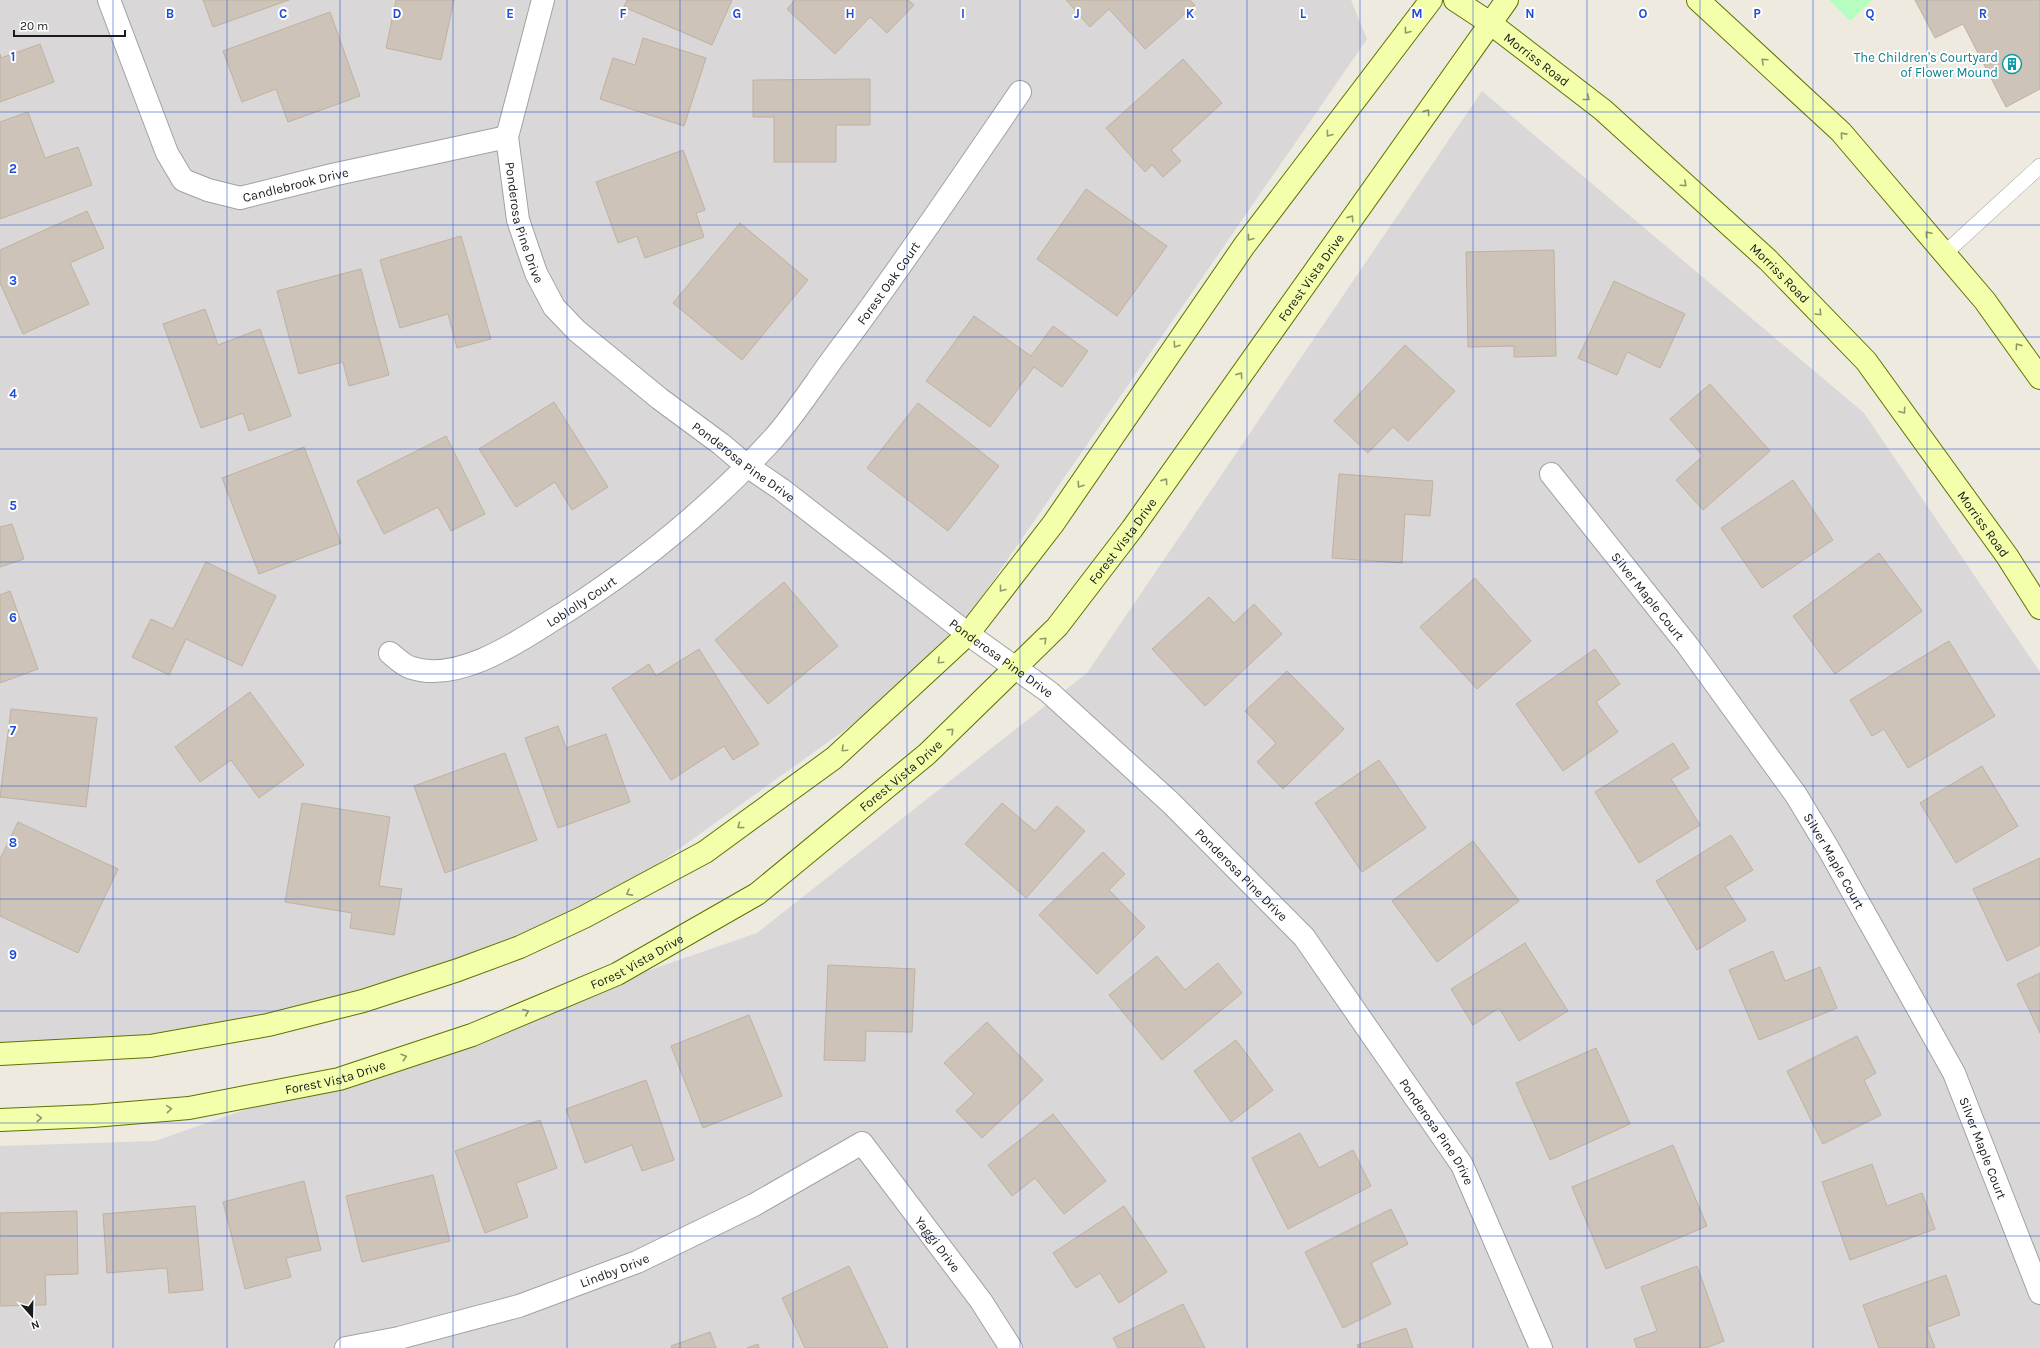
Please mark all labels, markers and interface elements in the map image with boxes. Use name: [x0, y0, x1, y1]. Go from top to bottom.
text: B: [166, 6, 174, 21]
text: C: [279, 6, 287, 21]
text: D: [393, 6, 402, 21]
text: E: [506, 6, 514, 21]
text: F: [619, 6, 627, 21]
text: G: [733, 6, 741, 21]
text: H: [845, 6, 855, 21]
text: I: [961, 6, 965, 21]
text: J: [1074, 6, 1080, 21]
text: K: [1186, 6, 1195, 21]
text: L: [1300, 6, 1307, 21]
text: M: [1411, 6, 1423, 21]
text: N: [1525, 6, 1535, 21]
text: O: [1639, 6, 1648, 21]
text: P: [1753, 6, 1761, 21]
text: Q: [1866, 6, 1875, 21]
text: R: [1979, 6, 1987, 21]
scale bar: [14, 12, 125, 38]
text: 20 m: [20, 19, 48, 33]
one-way arrow: [1405, 27, 1412, 34]
street label: Morriss Road: [1501, 30, 1572, 89]
text: 1: [11, 49, 15, 64]
place label: The Children's Courtyard of Flower Mound: [1854, 50, 1998, 80]
building icon: The Children's Courtyard of Flower Mound: [2001, 53, 2023, 75]
one-way arrow: [1761, 58, 1769, 66]
one-way arrow: [1583, 94, 1590, 101]
one-way arrow: [1422, 109, 1430, 116]
one-way arrow: [1326, 130, 1333, 137]
one-way arrow: [1841, 132, 1848, 140]
text: 2: [9, 161, 17, 176]
street label: Ponderosa Pine Drive: [502, 161, 547, 286]
street label: Candlebrook Drive: [241, 165, 350, 205]
one-way arrow: [1679, 180, 1687, 187]
one-way arrow: [1346, 215, 1354, 222]
street label: Forest Vista Drive: [1275, 231, 1347, 324]
one-way arrow: [1926, 231, 1933, 238]
one-way arrow: [1247, 233, 1254, 240]
street label: Forest Oak Court: [854, 239, 923, 328]
street label: Morriss Road: [1747, 240, 1812, 306]
text: 3: [9, 273, 17, 288]
one-way arrow: [1814, 308, 1822, 316]
one-way arrow: [1173, 341, 1181, 348]
one-way arrow: [2015, 344, 2022, 351]
one-way arrow: [1235, 372, 1243, 379]
text: 4: [9, 386, 17, 401]
one-way arrow: [1899, 407, 1906, 414]
street label: Ponderosa Pine Drive: [689, 418, 798, 505]
one-way arrow: [1160, 479, 1167, 486]
one-way arrow: [1078, 480, 1085, 487]
street label: Morriss Road: [1954, 488, 2012, 560]
street label: Forest Vista Drive: [1086, 495, 1160, 587]
text: 5: [9, 498, 17, 513]
street label: Silver Maple Court: [1608, 549, 1687, 643]
street label: Loblolly Court: [544, 573, 619, 630]
one-way arrow: [1000, 585, 1007, 592]
text: 6: [9, 610, 17, 625]
street label: Ponderosa Pine Drive: [946, 615, 1057, 701]
one-way arrow: [1039, 637, 1047, 645]
one-way arrow: [937, 656, 944, 663]
text: 7: [10, 723, 17, 738]
one-way arrow: [946, 729, 953, 736]
street label: Forest Vista Drive: [856, 736, 945, 815]
one-way arrow: [841, 744, 849, 751]
street label: Silver Maple Court: [1801, 810, 1868, 912]
one-way arrow: [737, 821, 744, 828]
street label: Ponderosa Pine Drive: [1192, 825, 1291, 924]
text: 8: [9, 835, 17, 850]
one-way arrow: [625, 889, 633, 896]
street label: Forest Vista Drive: [588, 931, 686, 992]
text: 9: [9, 947, 17, 962]
one-way arrow: [523, 1009, 530, 1017]
one-way arrow: [401, 1054, 408, 1062]
street label: Forest Vista Drive: [284, 1057, 388, 1097]
street label: Ponderosa Pine Drive: [1396, 1076, 1477, 1187]
street label: Silver Maple Court: [1956, 1095, 2009, 1201]
one-way arrow: [166, 1105, 172, 1114]
one-way arrow: [36, 1114, 42, 1123]
street label: Yaggi Drive: [912, 1213, 963, 1275]
street label: Lindby Drive: [578, 1250, 652, 1291]
north arrow: [12, 1296, 52, 1336]
text: N: [29, 1317, 41, 1332]

